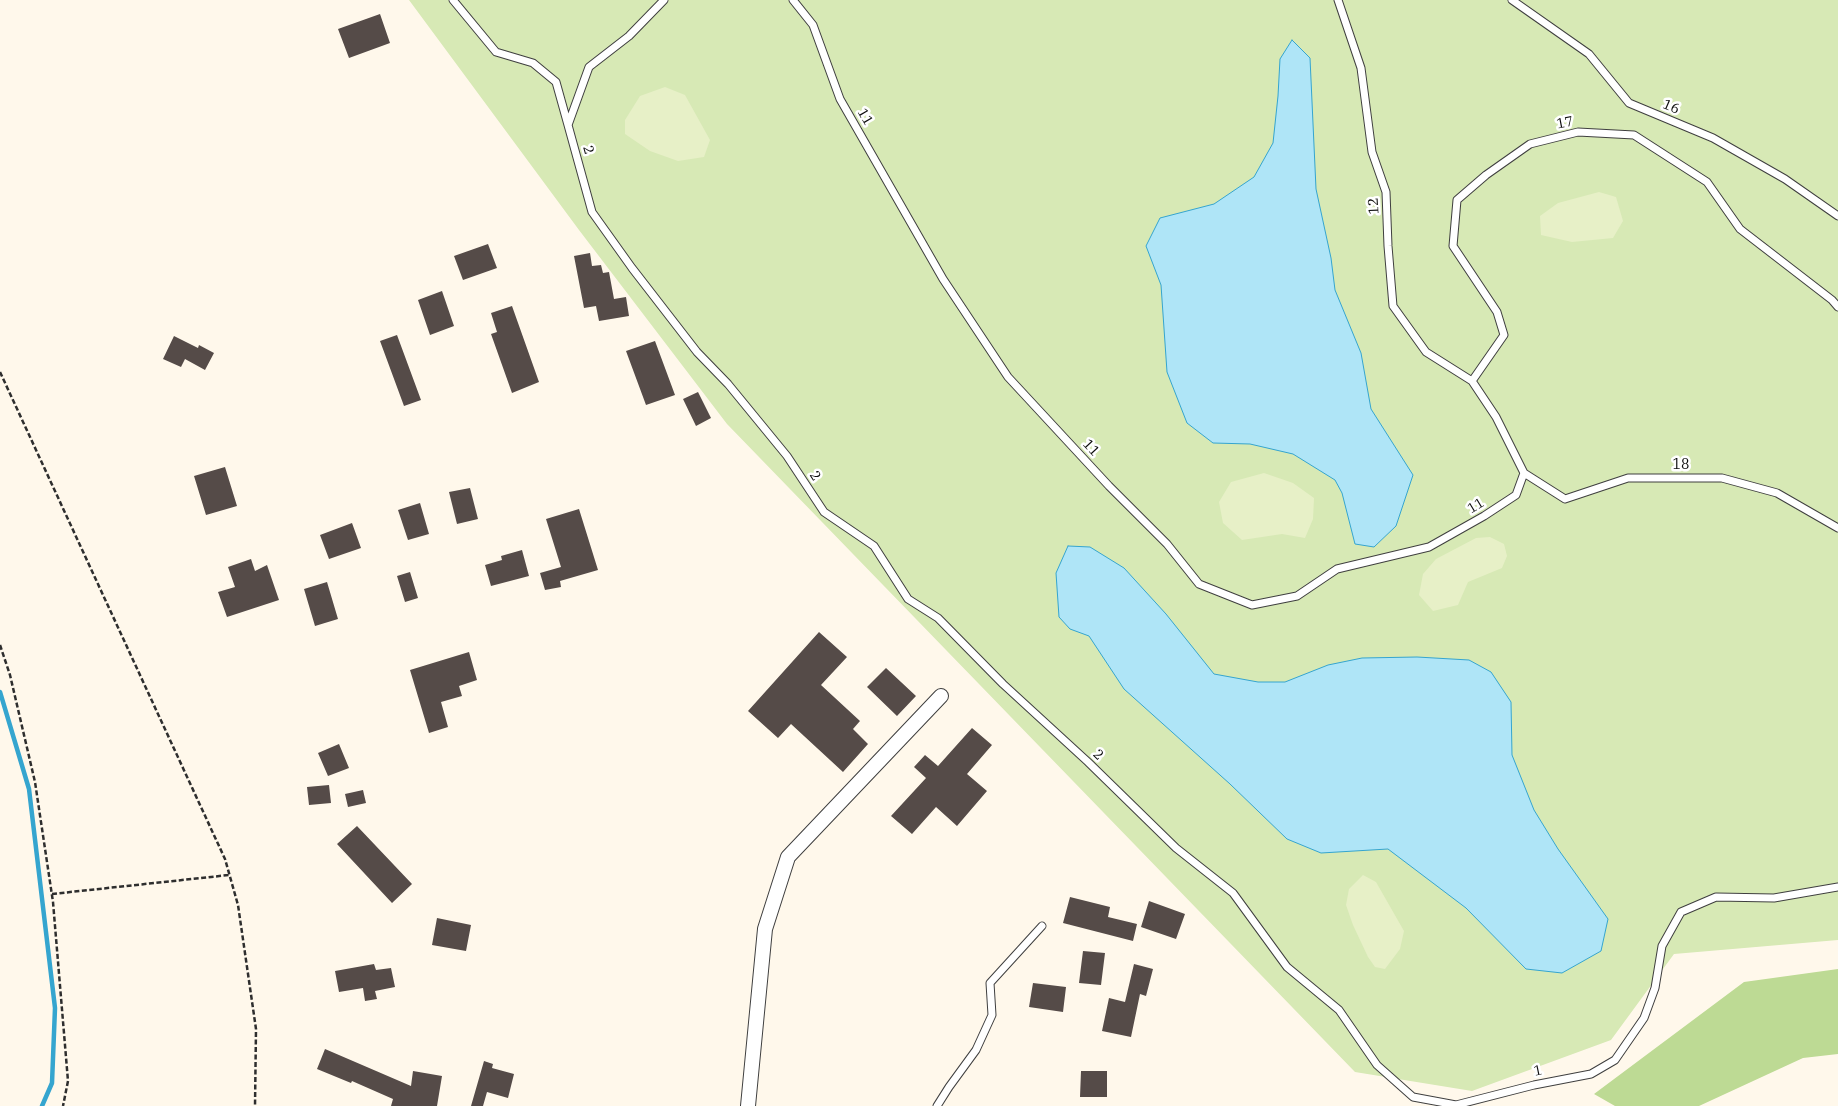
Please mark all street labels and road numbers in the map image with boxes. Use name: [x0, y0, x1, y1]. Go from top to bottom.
street label: 16: [1660, 96, 1682, 118]
street label: 11: [854, 106, 876, 128]
street label: 17: [1555, 113, 1575, 133]
street label: 2: [579, 144, 597, 156]
street label: 12: [1365, 197, 1383, 215]
street label: 11: [1079, 436, 1103, 460]
street label: 18: [1673, 457, 1689, 473]
street label: 2: [806, 468, 824, 484]
street label: 11: [1464, 494, 1488, 518]
street label: 2: [1089, 746, 1107, 764]
street label: 1: [1532, 1062, 1544, 1080]

